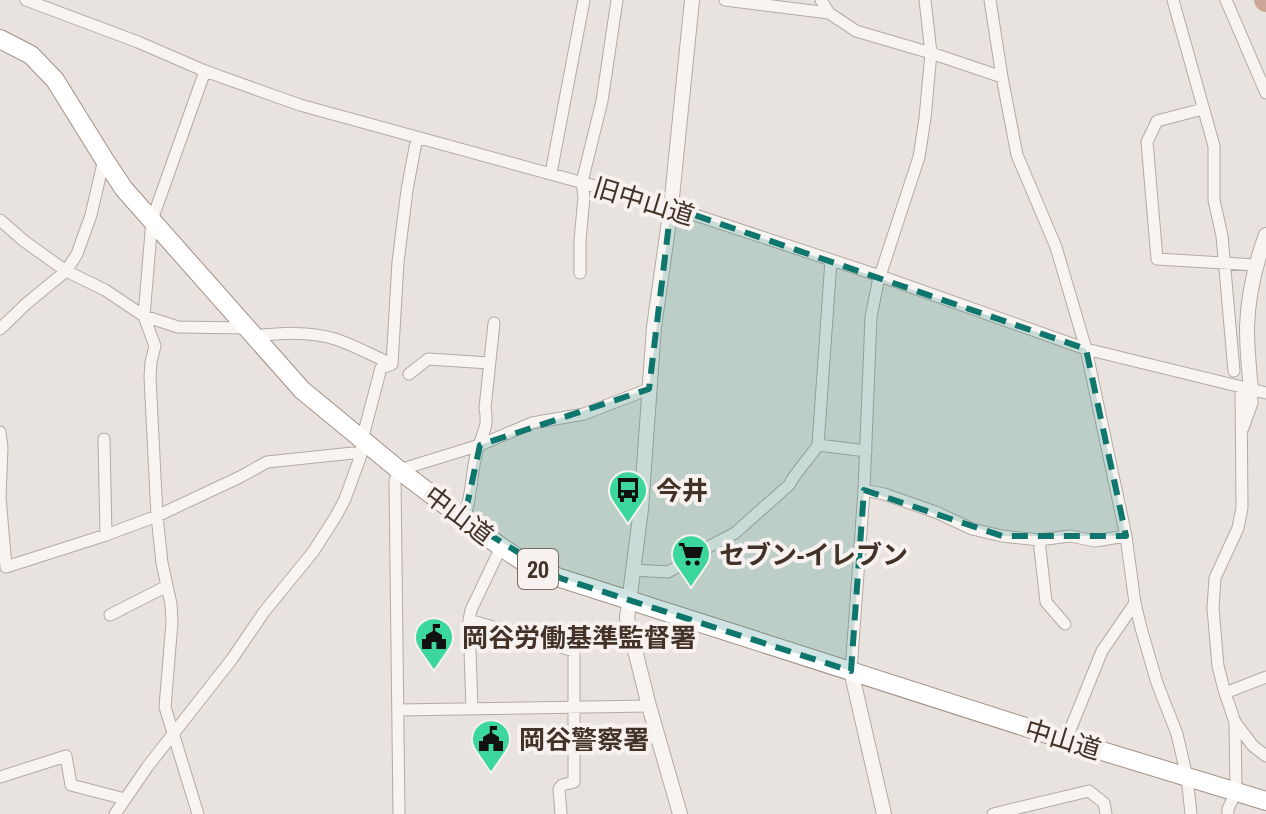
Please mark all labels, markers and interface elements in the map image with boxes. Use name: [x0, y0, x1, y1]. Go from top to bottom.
street label: 旧中山道: [589, 169, 699, 233]
bus stop icon: 今井: [607, 469, 649, 524]
place label: 今井: [656, 473, 708, 508]
street label: 中山道: [417, 478, 501, 552]
supermarket icon: セブン-イレブン: [670, 533, 712, 588]
place label: セブン-イレブン: [719, 537, 908, 572]
road number: 20: [518, 549, 558, 589]
public building icon: 岡谷労働基準監督署: [413, 616, 455, 671]
place label: 岡谷労働基準監督署: [462, 620, 696, 655]
street label: 中山道: [1021, 711, 1105, 767]
public building icon: 岡谷警察署: [470, 718, 512, 773]
place label: 岡谷警察署: [519, 722, 649, 757]

